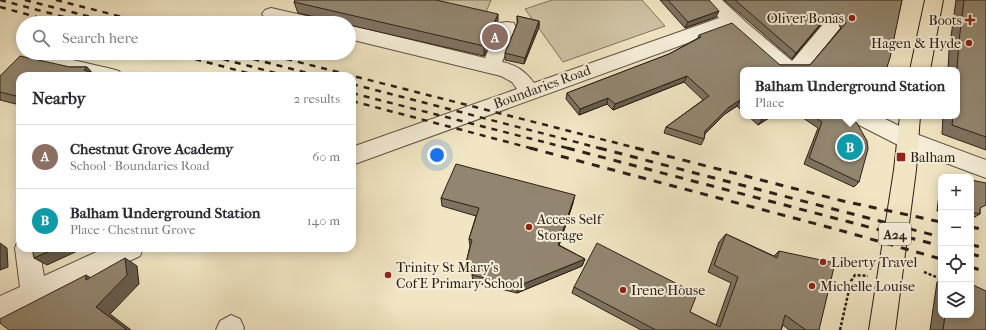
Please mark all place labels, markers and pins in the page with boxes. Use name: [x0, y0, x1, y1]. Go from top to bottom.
place label: Oliver Bonas: [767, 10, 844, 27]
place label: Boots: [929, 12, 962, 29]
marker: Oliver Bonas: [847, 13, 857, 23]
marker: Boots: [965, 15, 975, 25]
pin: A: [482, 22, 508, 52]
place label: Hagen & Hyde: [871, 35, 961, 52]
marker: Hagen & Hyde: [964, 38, 974, 48]
pin: B: [837, 132, 863, 162]
place label: Balham: [910, 149, 956, 166]
marker: Balham: [895, 151, 907, 163]
place label: Access Self Storage: [536, 211, 605, 244]
marker: Access Self Storage: [524, 222, 534, 232]
place label: Liberty Travel: [831, 254, 917, 271]
marker: Liberty Travel: [818, 257, 828, 267]
place label: Trinity St Mary's CofE Primary School: [396, 259, 523, 292]
marker: Trinity St Mary's CofE Primary School: [383, 270, 393, 280]
place label: Michelle Louise: [820, 278, 915, 295]
marker: Michelle Louise: [807, 281, 817, 291]
place label: Irene House: [631, 282, 705, 299]
marker: Irene House: [618, 285, 628, 295]

